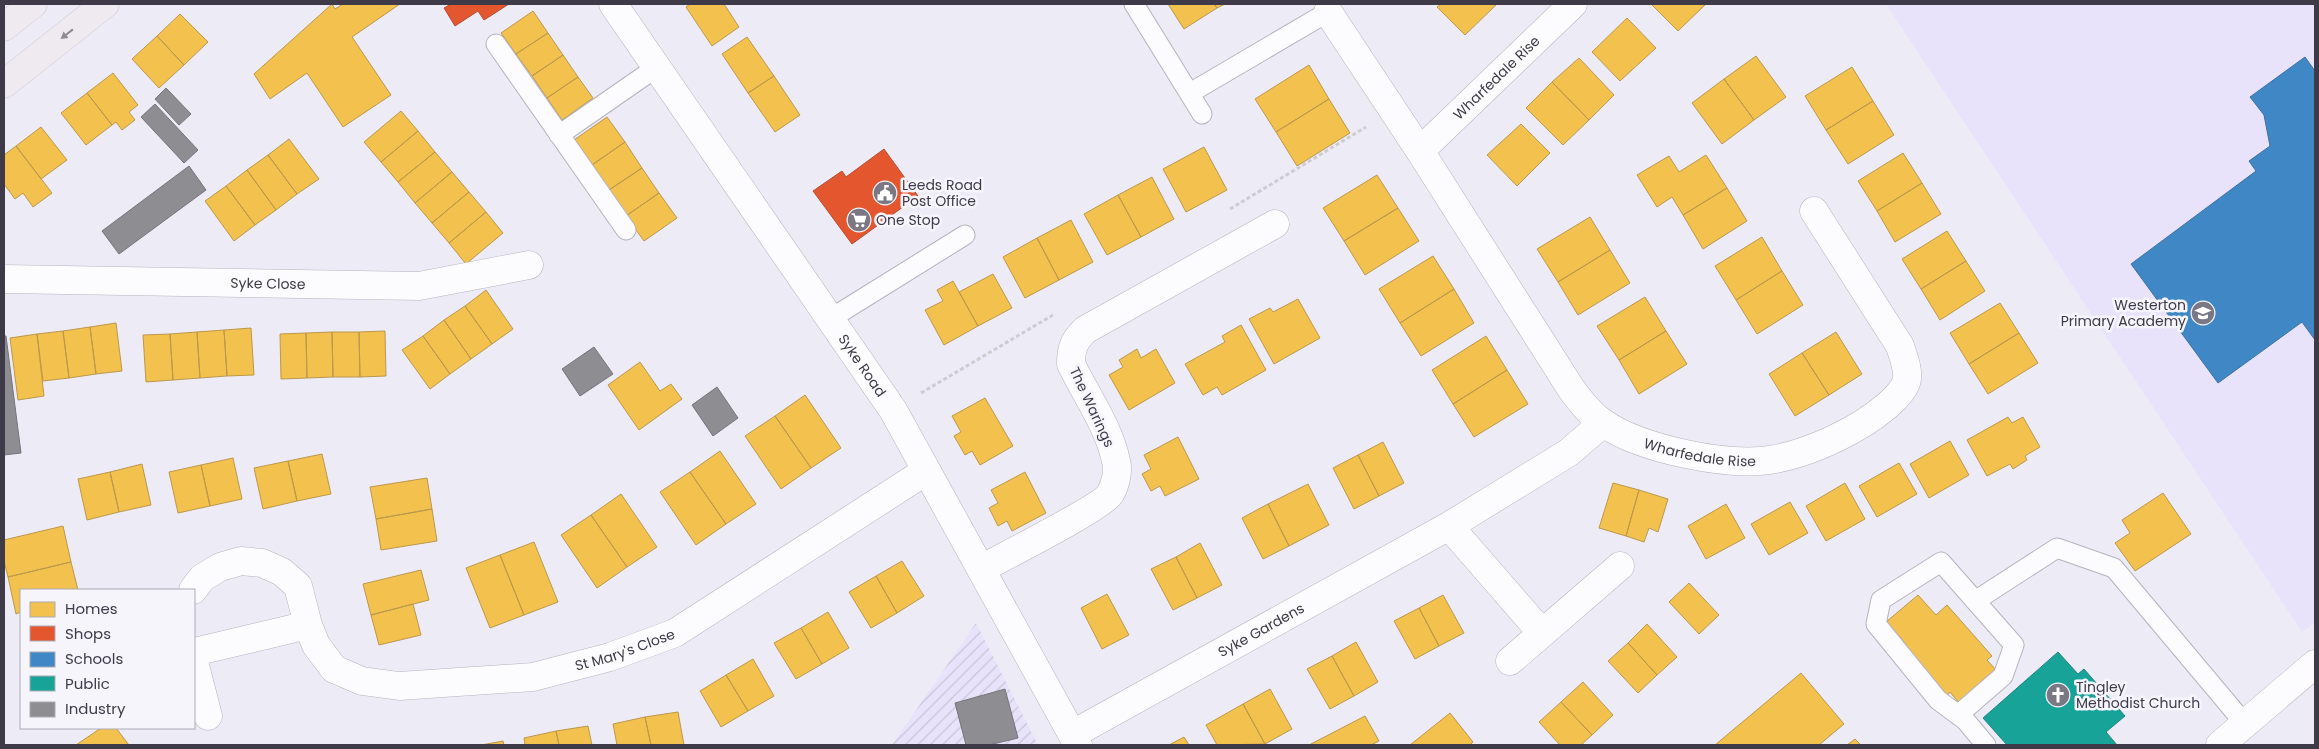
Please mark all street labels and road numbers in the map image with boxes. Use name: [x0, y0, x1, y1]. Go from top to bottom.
street label: Wharfedale Rise: [1449, 31, 1544, 124]
street label: Syke Close: [230, 273, 306, 294]
street label: Syke Road: [834, 330, 891, 401]
street label: The Warings: [1065, 364, 1119, 450]
street label: Wharfedale Rise: [1641, 433, 1756, 471]
street label: Syke Gardens: [1214, 598, 1308, 662]
street label: St Mary's Close: [573, 624, 678, 676]

